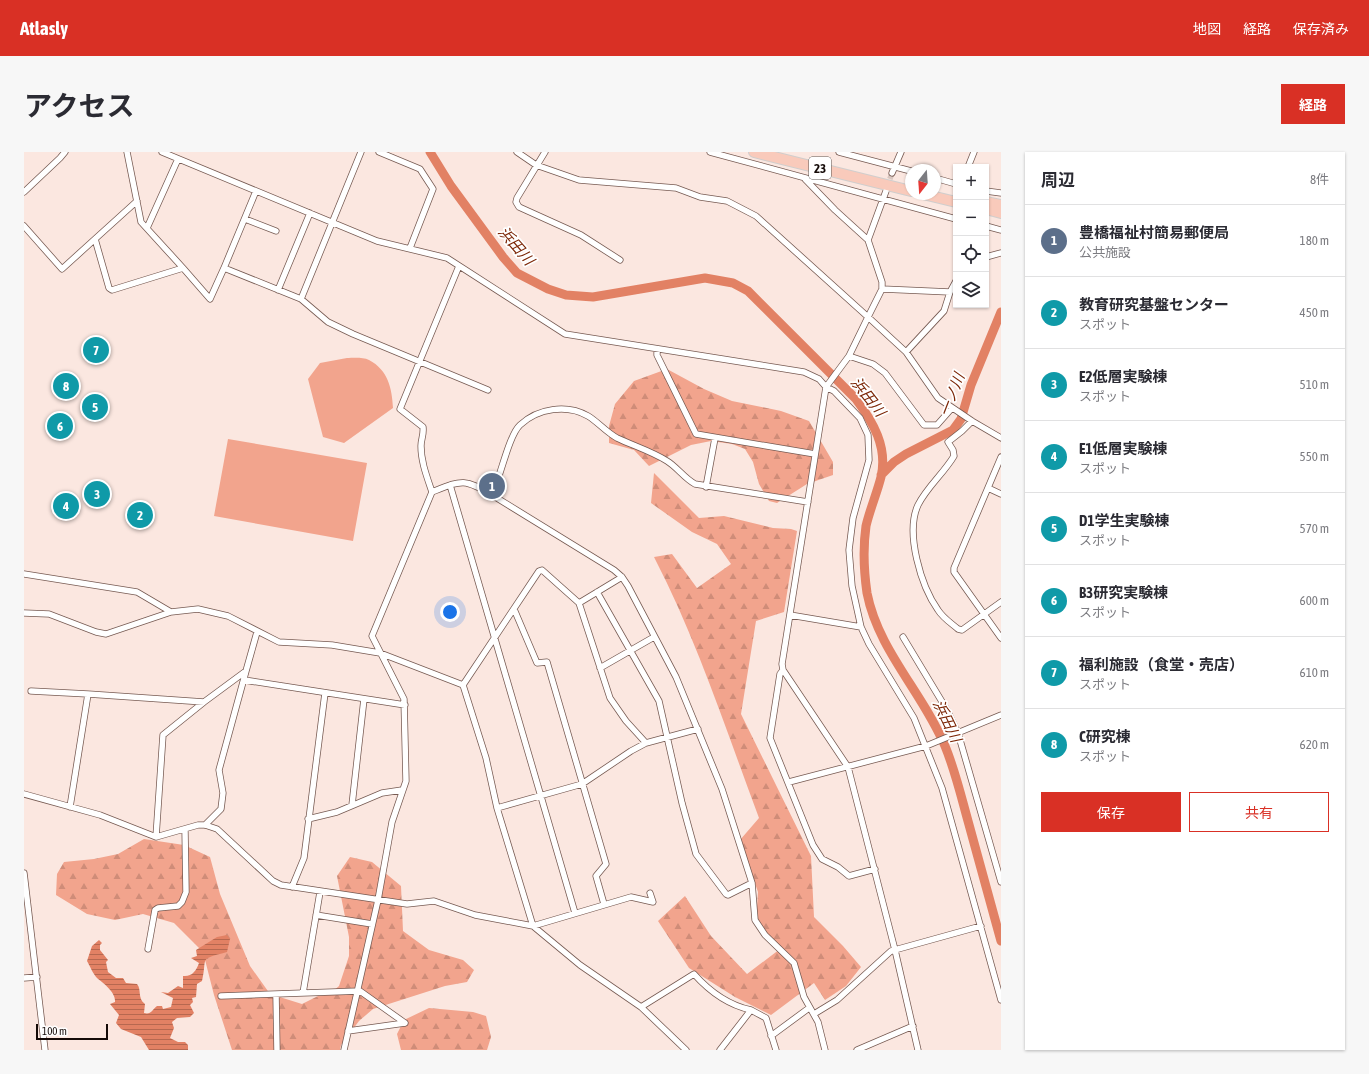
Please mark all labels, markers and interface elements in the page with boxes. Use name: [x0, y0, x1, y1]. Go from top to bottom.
text: Atlasly: [20, 17, 68, 39]
text: 地図: [1193, 21, 1221, 37]
text: 経路: [1243, 21, 1271, 37]
text: 保存済み: [1293, 21, 1349, 37]
button: 経路: [1281, 84, 1345, 124]
text: アクセス: [24, 90, 135, 122]
road number: 23: [809, 157, 831, 179]
north arrow: [905, 164, 941, 200]
map controls: [953, 164, 989, 308]
button: +: [953, 164, 989, 200]
text: 周辺: [1041, 170, 1075, 190]
text: 8件: [1310, 172, 1329, 187]
button: −: [953, 200, 989, 236]
water label: 浜田川: [495, 223, 539, 270]
text: 豊橋福祉村簡易郵便局: [1079, 224, 1229, 241]
text: 1: [1051, 233, 1057, 248]
text: 180 m: [1300, 233, 1329, 248]
button: locate: [953, 236, 989, 272]
text: 公共施設: [1079, 245, 1131, 260]
button: layers: [953, 272, 989, 308]
text: 教育研究基盤センター: [1079, 296, 1229, 313]
text: 2: [1051, 305, 1057, 320]
text: 450 m: [1300, 305, 1329, 320]
text: スポット: [1079, 317, 1131, 332]
pin: 7: [83, 335, 109, 365]
text: E2低層実験棟: [1079, 368, 1167, 385]
water label: 一ノ川: [936, 369, 968, 419]
pin: 8: [53, 371, 79, 401]
water label: 浜田川: [848, 374, 890, 421]
text: 3: [1051, 377, 1057, 392]
text: 510 m: [1300, 377, 1329, 392]
text: スポット: [1079, 389, 1131, 404]
pin: 5: [82, 392, 108, 422]
pin: 6: [47, 411, 73, 441]
text: E1低層実験棟: [1079, 440, 1167, 457]
text: 4: [1051, 449, 1057, 464]
text: 550 m: [1300, 449, 1329, 464]
text: スポット: [1079, 461, 1131, 476]
pin: 1: [479, 471, 505, 501]
pin: 3: [84, 479, 110, 509]
pin: 4: [53, 491, 79, 521]
pin: 2: [127, 500, 153, 530]
text: D1学生実験棟: [1079, 512, 1169, 529]
text: 5: [1051, 521, 1057, 536]
text: 570 m: [1300, 521, 1329, 536]
text: スポット: [1079, 533, 1131, 548]
text: B3研究実験棟: [1079, 584, 1168, 601]
text: 6: [1051, 593, 1057, 608]
text: 600 m: [1300, 593, 1329, 608]
your location: [440, 602, 460, 622]
text: スポット: [1079, 605, 1131, 620]
text: 福利施設（食堂・売店）: [1079, 656, 1244, 673]
text: 7: [1051, 665, 1057, 680]
text: 610 m: [1300, 665, 1329, 680]
text: スポット: [1079, 677, 1131, 692]
water label: 浜田川: [930, 697, 966, 747]
text: C研究棟: [1079, 728, 1131, 745]
text: 8: [1051, 737, 1057, 752]
text: 620 m: [1300, 737, 1329, 752]
text: スポット: [1079, 749, 1131, 764]
button: 保存: [1041, 792, 1181, 832]
button: 共有: [1189, 792, 1329, 832]
scale bar: [36, 1022, 108, 1041]
text: 100 m: [42, 1025, 67, 1037]

